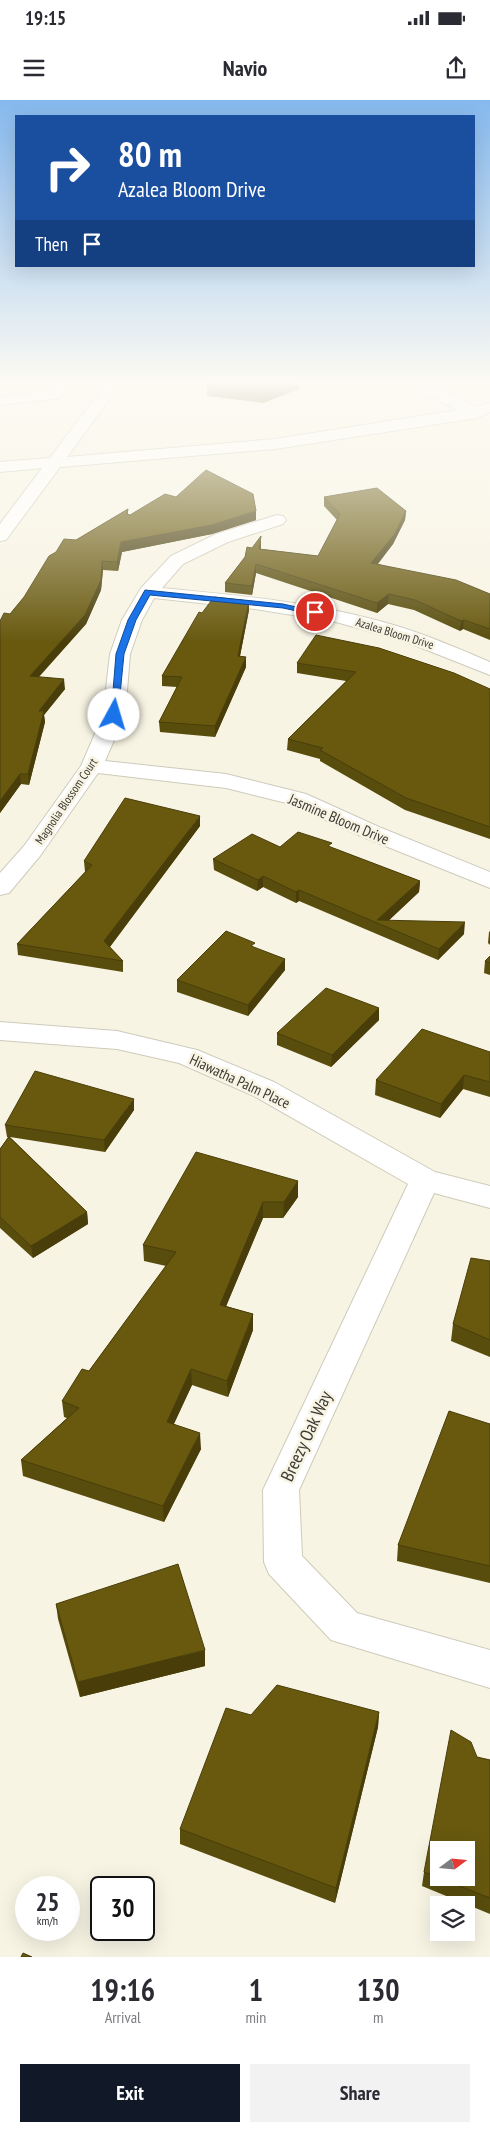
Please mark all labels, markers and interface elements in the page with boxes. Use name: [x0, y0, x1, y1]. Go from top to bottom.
text: 19:15: [25, 6, 66, 30]
icon: menu: [20, 54, 48, 82]
text: Navio: [223, 54, 267, 82]
icon: share: [442, 54, 470, 82]
text: 80 m: [118, 131, 182, 177]
icon: right: [35, 135, 100, 200]
text: Azalea Bloom Drive: [118, 175, 266, 203]
icon: arrive: [78, 230, 106, 258]
text: Then: [35, 232, 68, 256]
pin: [294, 591, 336, 633]
icon: arrive: [301, 598, 329, 626]
street label: Azalea Bloom Drive: [354, 614, 436, 652]
position arrow: [87, 688, 139, 740]
street label: Magnolia Blossom Court: [32, 755, 101, 847]
street label: Jasmine Bloom Drive: [285, 789, 392, 849]
street label: Hiawatha Palm Place: [187, 1049, 293, 1113]
street label: Breezy Oak Way: [275, 1387, 337, 1485]
north arrow: [430, 1841, 475, 1886]
map controls: [430, 1841, 475, 1941]
speed limit sign: 30: [90, 1876, 155, 1941]
text: 25: [36, 1886, 59, 1918]
button: layers: [430, 1896, 475, 1941]
text: km/h: [37, 1913, 58, 1928]
text: 19:16: [90, 1970, 155, 2009]
text: 1: [249, 1970, 263, 2009]
text: 130: [357, 1970, 400, 2009]
text: Arrival: [105, 2007, 141, 2027]
text: min: [245, 2007, 266, 2027]
text: m: [373, 2007, 383, 2027]
button: Exit: [20, 2064, 240, 2122]
button: Share: [250, 2064, 470, 2122]

